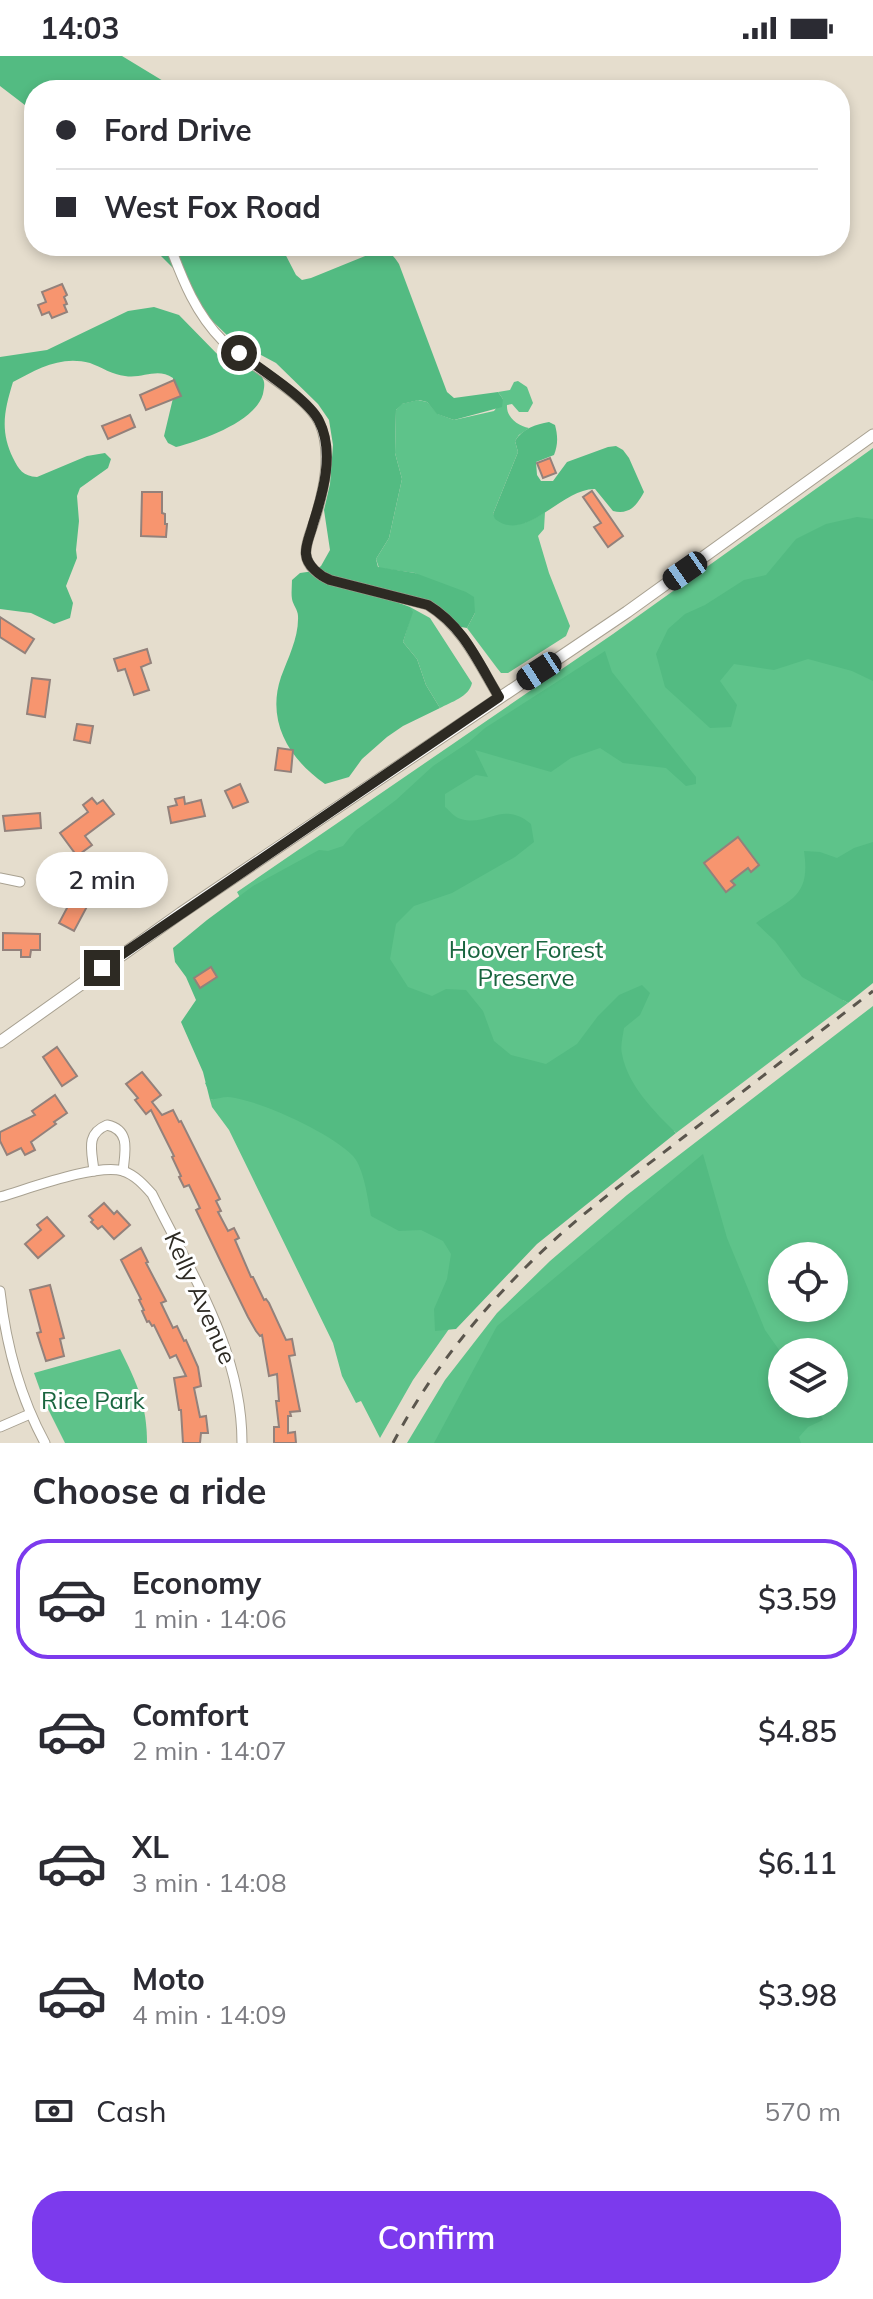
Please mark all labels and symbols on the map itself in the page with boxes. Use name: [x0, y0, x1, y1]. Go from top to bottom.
route start: [221, 335, 257, 371]
car: [658, 547, 712, 595]
car: [512, 648, 566, 694]
callout: 2 min: [36, 852, 168, 908]
park label: Hoover Forest Preserve: [449, 934, 603, 992]
route end: [84, 950, 120, 986]
street label: Kelly Avenue: [158, 1227, 244, 1369]
park label: Rice Park: [41, 1385, 146, 1415]

